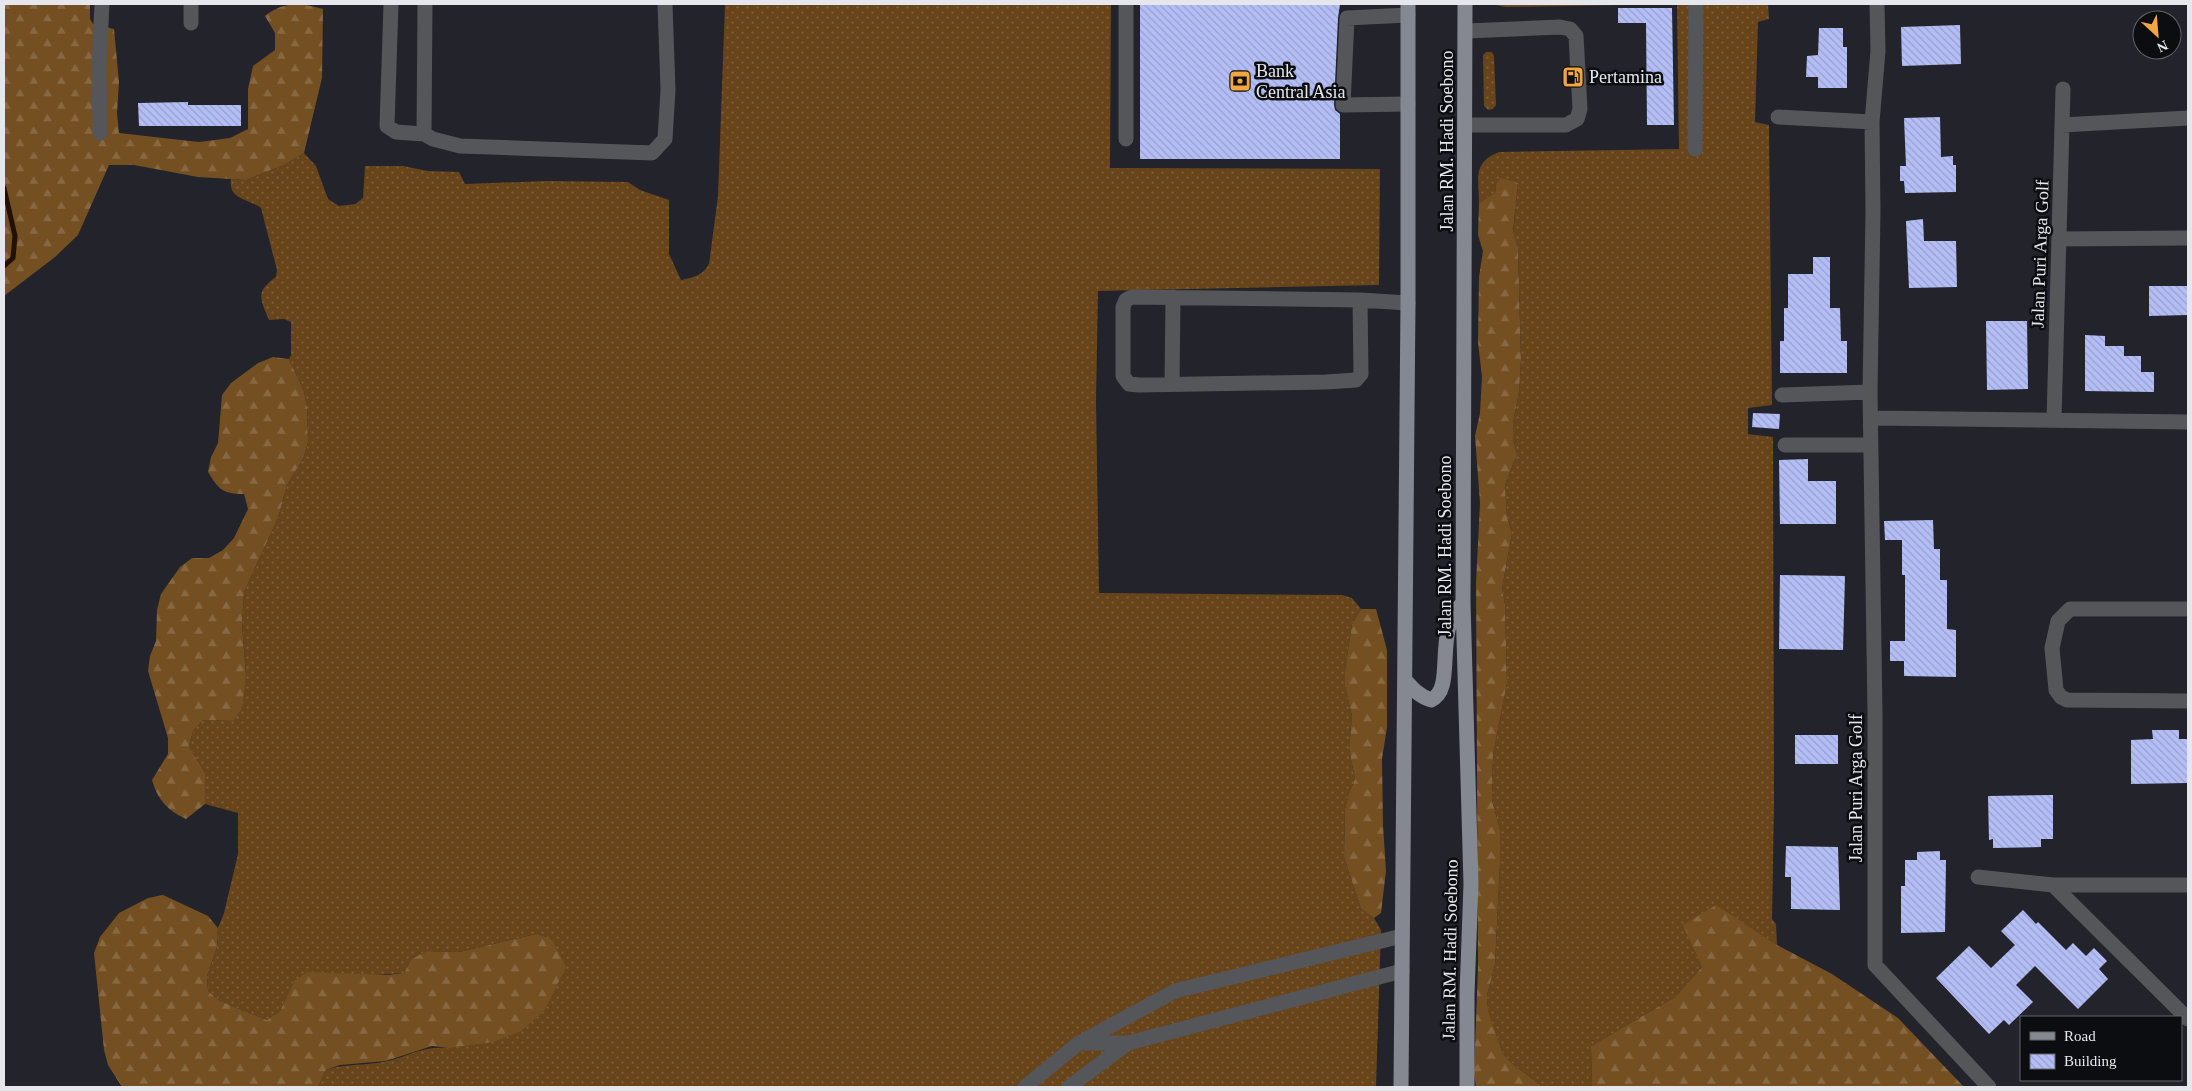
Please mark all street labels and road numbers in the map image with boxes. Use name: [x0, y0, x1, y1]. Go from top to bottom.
street label: Jalan RM. Hadi Soebono: [1437, 51, 1457, 231]
street label: Jalan Puri Arga Golf: [2027, 180, 2053, 328]
street label: Jalan RM. Hadi Soebono: [1435, 456, 1455, 636]
street label: Jalan Puri Arga Golf: [1846, 714, 1866, 862]
street label: Jalan RM. Hadi Soebono: [1438, 859, 1462, 1041]

